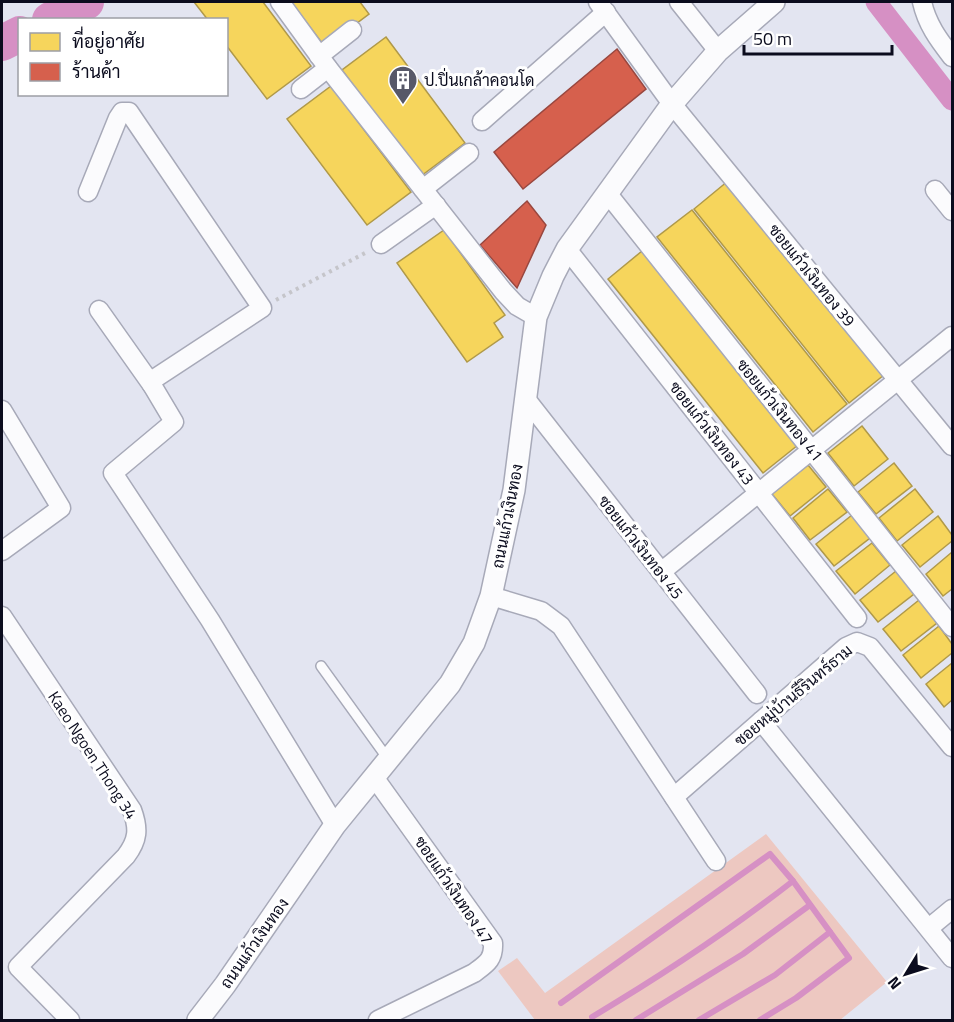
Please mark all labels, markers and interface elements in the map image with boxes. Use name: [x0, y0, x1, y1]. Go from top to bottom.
legend: [18, 18, 228, 96]
scale bar: [744, 18, 892, 56]
text: 50 m: [753, 25, 792, 52]
text: ที่อยู่อาศัย: [72, 26, 145, 55]
text: ร้านค้า: [72, 58, 121, 85]
building icon: ป.ปิ่นเกล้าคอนโด: [387, 64, 419, 106]
place label: ป.ปิ่นเกล้าคอนโด: [424, 67, 535, 92]
street label: ซอยแก้วเงินทอง 39: [763, 218, 861, 332]
street label: ซอยแก้วเงินทอง 41: [731, 353, 829, 467]
street label: ซอยแก้วเงินทอง 43: [664, 376, 760, 490]
street label: ถนนแก้วเงินทอง: [485, 462, 529, 570]
street label: ซอยแก้วเงินทอง 45: [593, 490, 689, 604]
street label: ซอยหมู่บ้านธีรินทร์ธาม: [729, 638, 857, 752]
street label: Kaeo Ngoen Thong 34: [43, 686, 143, 824]
street label: ซอยแก้วเงินทอง 47: [409, 831, 499, 949]
street label: ถนนแก้วเงินทอง: [214, 893, 294, 993]
north arrow: [876, 944, 936, 1004]
text: N: [881, 971, 907, 995]

